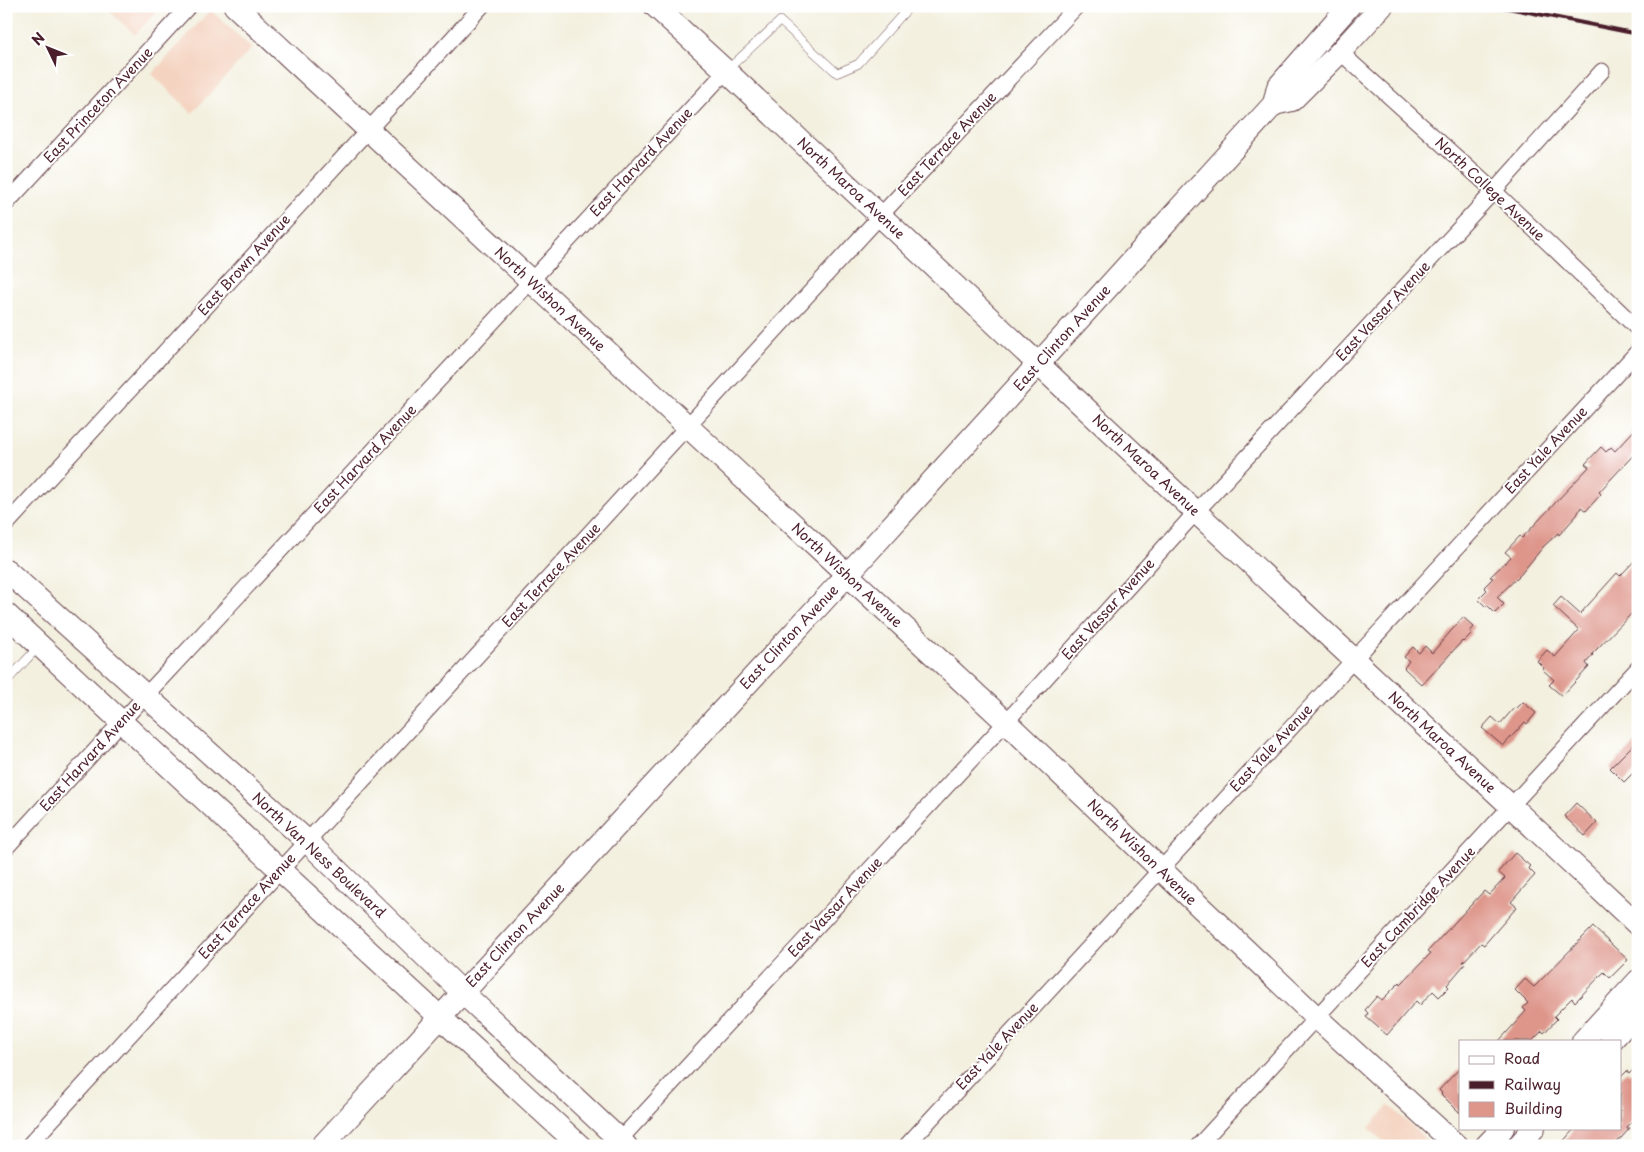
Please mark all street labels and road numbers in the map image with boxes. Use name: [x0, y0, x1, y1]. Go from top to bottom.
street label: East Princeton Avenue: [38, 42, 157, 167]
street label: East Terrace Avenue: [892, 86, 1001, 201]
street label: East Harvard Avenue: [584, 102, 697, 221]
street label: North Maroa Avenue: [793, 132, 910, 243]
street label: North College Avenue: [1431, 132, 1550, 246]
street label: East Brown Avenue: [192, 209, 295, 320]
street label: North Wishon Avenue: [490, 242, 611, 356]
street label: East Vassar Avenue: [1331, 256, 1435, 365]
street label: East Clinton Avenue: [1008, 280, 1115, 395]
street label: East Harvard Avenue: [308, 399, 421, 518]
street label: East Yale Avenue: [1499, 401, 1592, 498]
street label: North Maroa Avenue: [1088, 409, 1205, 520]
street label: East Terrace Avenue: [496, 517, 605, 632]
street label: North Wishon Avenue: [787, 518, 908, 632]
street label: East Vassar Avenue: [1056, 553, 1159, 664]
street label: East Clinton Avenue: [734, 579, 843, 694]
street label: North Maroa Avenue: [1384, 686, 1501, 797]
street label: East Harvard Avenue: [34, 696, 145, 816]
street label: East Yale Avenue: [1224, 699, 1317, 796]
street label: North Van Ness Boulevard: [248, 787, 391, 923]
street label: North Wishon Avenue: [1083, 794, 1202, 910]
street label: East Cambridge Avenue: [1356, 841, 1480, 972]
street label: East Terrace Avenue: [193, 848, 300, 963]
street label: East Vassar Avenue: [783, 852, 887, 961]
street label: East Clinton Avenue: [460, 877, 569, 992]
street label: East Yale Avenue: [950, 997, 1043, 1094]

